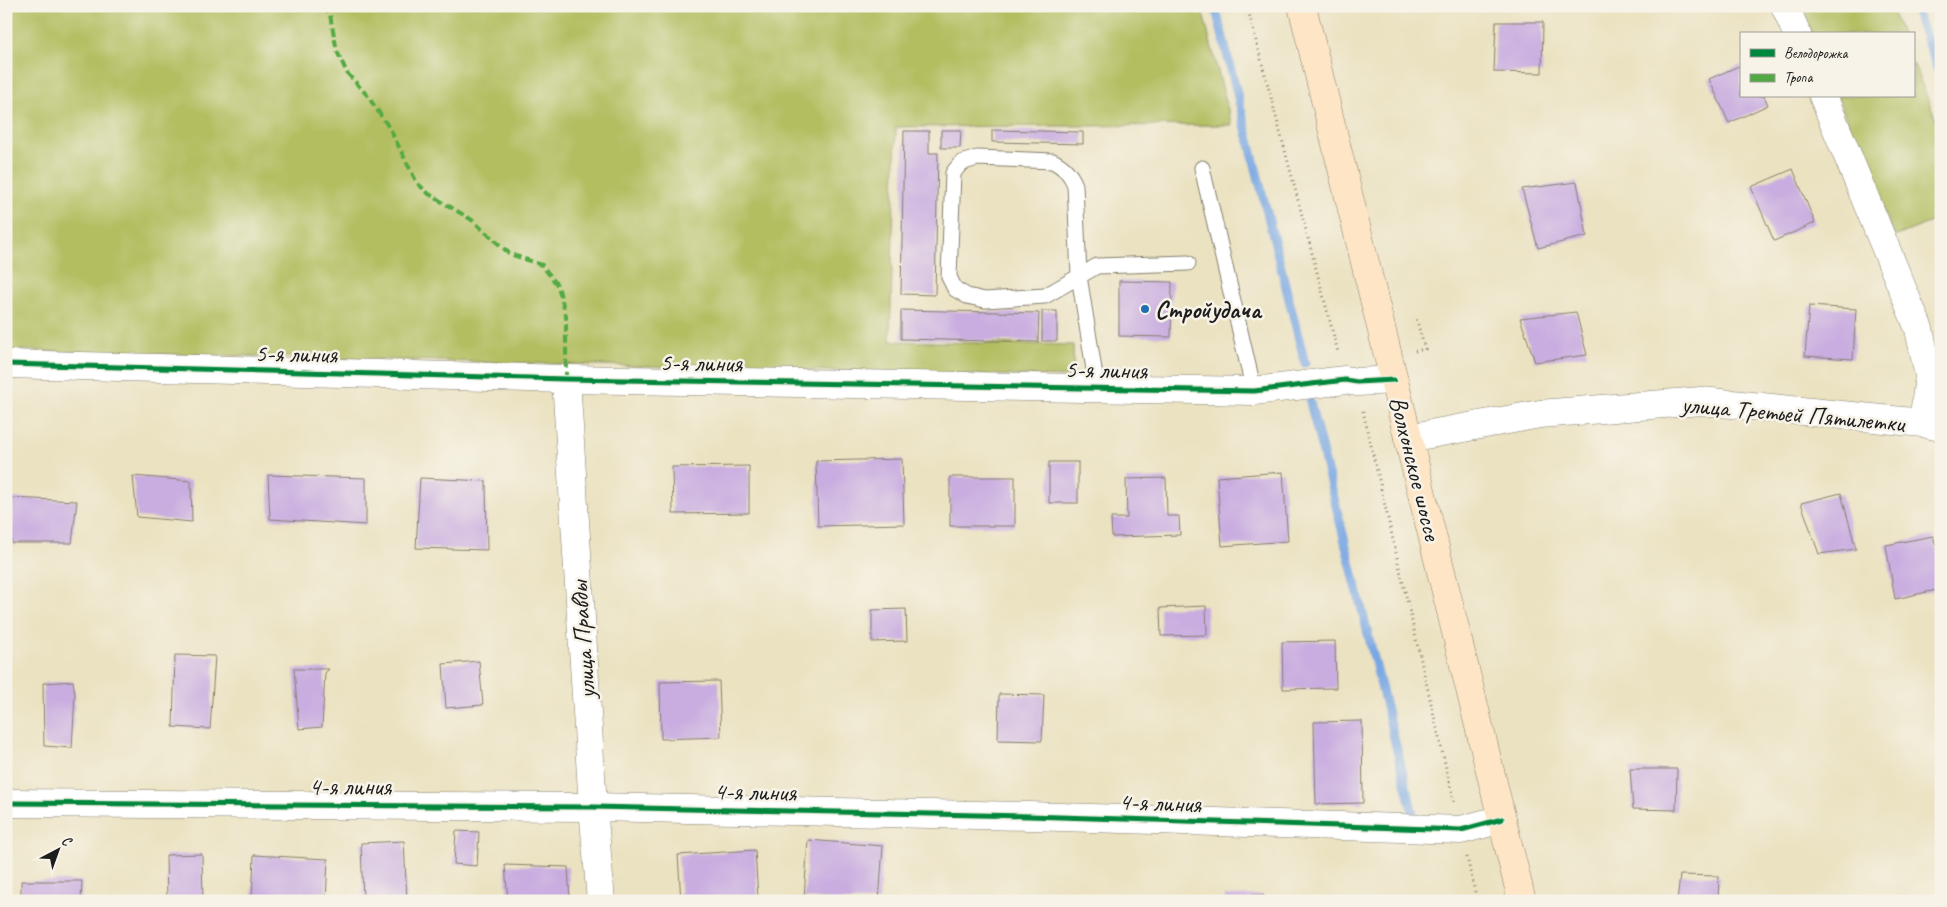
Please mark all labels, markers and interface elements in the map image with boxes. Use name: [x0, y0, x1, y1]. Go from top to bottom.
legend: [1740, 32, 1914, 98]
text: Велодорожка: [1784, 44, 1848, 63]
text: Тропа: [1784, 68, 1813, 87]
place label: Стройудача: [1155, 294, 1263, 326]
marker: Стройудача: [1139, 303, 1151, 315]
street label: 5-я линия: [254, 337, 338, 371]
street label: 5-я линия: [659, 346, 743, 380]
street label: 5-я линия: [1064, 353, 1148, 387]
street label: улица Третьей Пятилетки: [1678, 388, 1908, 440]
street label: Волхонское шоссе: [1382, 393, 1449, 545]
street label: улица Правды: [563, 578, 603, 702]
street label: 4-я линия: [309, 771, 392, 803]
street label: 4-я линия: [713, 775, 797, 809]
street label: 4-я линия: [1118, 786, 1203, 820]
north arrow: [32, 824, 82, 874]
text: С: [58, 832, 76, 851]

